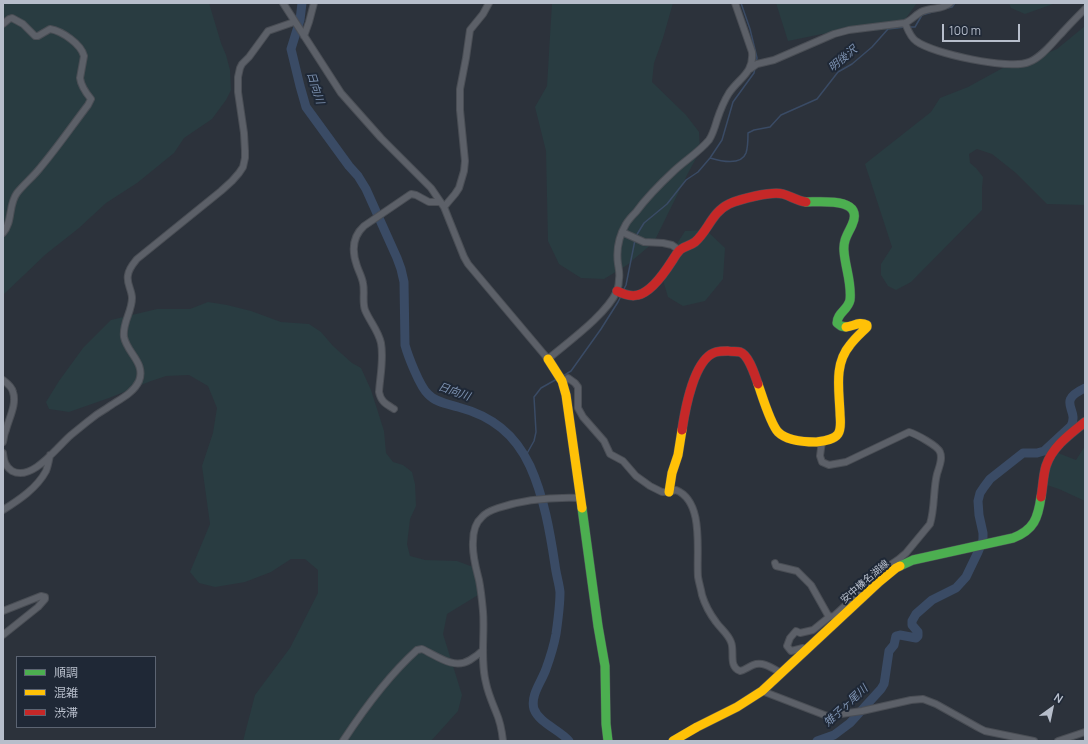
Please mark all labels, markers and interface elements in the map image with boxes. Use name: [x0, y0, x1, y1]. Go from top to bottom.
scale bar: [944, 16, 1022, 42]
text: 100 m: [949, 22, 981, 39]
water label: 明後沢: [826, 43, 860, 75]
water label: 日向川: [304, 70, 326, 106]
water label: 日向川: [436, 380, 472, 404]
street label: 安中榛名湖線: [838, 558, 892, 606]
legend: [16, 656, 156, 728]
text: 順調: [54, 664, 78, 681]
water label: 雉子ヶ尾川: [821, 682, 871, 730]
text: 混雑: [54, 684, 78, 701]
north arrow: [1032, 688, 1072, 728]
text: N: [1051, 689, 1066, 706]
text: 渋滞: [54, 704, 78, 721]

